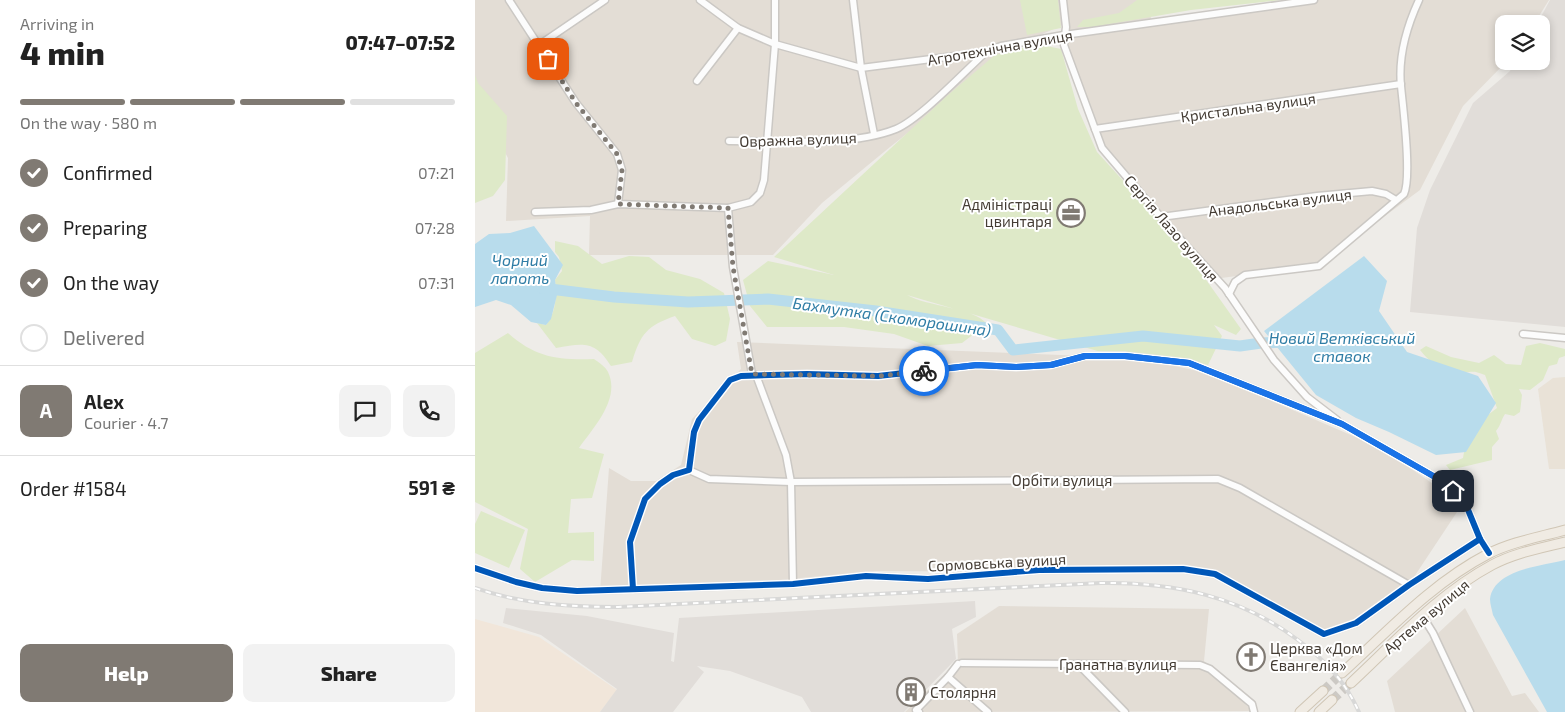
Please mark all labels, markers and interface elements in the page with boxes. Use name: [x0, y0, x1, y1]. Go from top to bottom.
text: Arriving in: [20, 14, 94, 33]
map controls: [1495, 15, 1550, 70]
button: layers: [1495, 15, 1550, 70]
street label: Агротехнічна вулиця: [926, 25, 1074, 70]
text: 07:47–07:52: [346, 31, 455, 54]
text: 4 min: [20, 33, 105, 71]
pin: [527, 38, 569, 80]
icon: bag: [534, 45, 562, 73]
street label: Кристальна вулиця: [1179, 89, 1317, 126]
text: On the way · 580 m: [20, 113, 157, 132]
street label: Овражна вулиця: [739, 128, 857, 151]
icon: check: [20, 159, 48, 187]
text: Confirmed: [63, 161, 153, 184]
text: 07:21: [418, 163, 455, 182]
street label: Сергія Лазо вулиця: [1120, 171, 1223, 285]
street label: Анадольська вулиця: [1207, 184, 1353, 221]
place label: Адміністраці цвинтаря: [962, 195, 1052, 230]
office icon: Адміністраці цвинтаря: [1056, 198, 1086, 228]
icon: check: [20, 214, 48, 242]
text: Preparing: [63, 216, 147, 239]
text: 07:28: [415, 218, 455, 237]
water label: Чорний лапоть: [490, 250, 549, 287]
icon: check: [20, 269, 48, 297]
text: On the way: [63, 271, 159, 294]
text: 07:31: [418, 273, 455, 292]
water label: Бахмутка (Скоморошина): [792, 293, 993, 339]
text: Delivered: [63, 326, 145, 349]
water label: Новий Ветківський ставок: [1269, 328, 1415, 365]
courier: [899, 346, 949, 396]
icon: bike: [910, 357, 938, 385]
button: chat: [339, 385, 391, 437]
button: phone: [403, 385, 455, 437]
text: Alex: [84, 390, 124, 413]
text: A: [40, 399, 52, 422]
text: Courier · 4.7: [84, 413, 168, 432]
pin: [1432, 470, 1474, 512]
street label: Орбіти вулиця: [1012, 471, 1112, 490]
text: 591 ₴: [408, 476, 455, 499]
text: Order #1584: [20, 477, 127, 500]
icon: home: [1439, 477, 1467, 505]
street label: Сормовська вулиця: [927, 549, 1067, 576]
street label: Артема вулиця: [1380, 575, 1473, 658]
place label: Церква «Дом Євангелія»: [1270, 639, 1363, 674]
church icon: Церква «Дом Євангелія»: [1236, 642, 1266, 672]
button: Help: [20, 644, 233, 702]
button: Share: [243, 644, 455, 702]
street label: Гранатна вулиця: [1059, 655, 1177, 674]
building icon: Столярня: [896, 677, 926, 707]
place label: Столярня: [930, 683, 996, 701]

